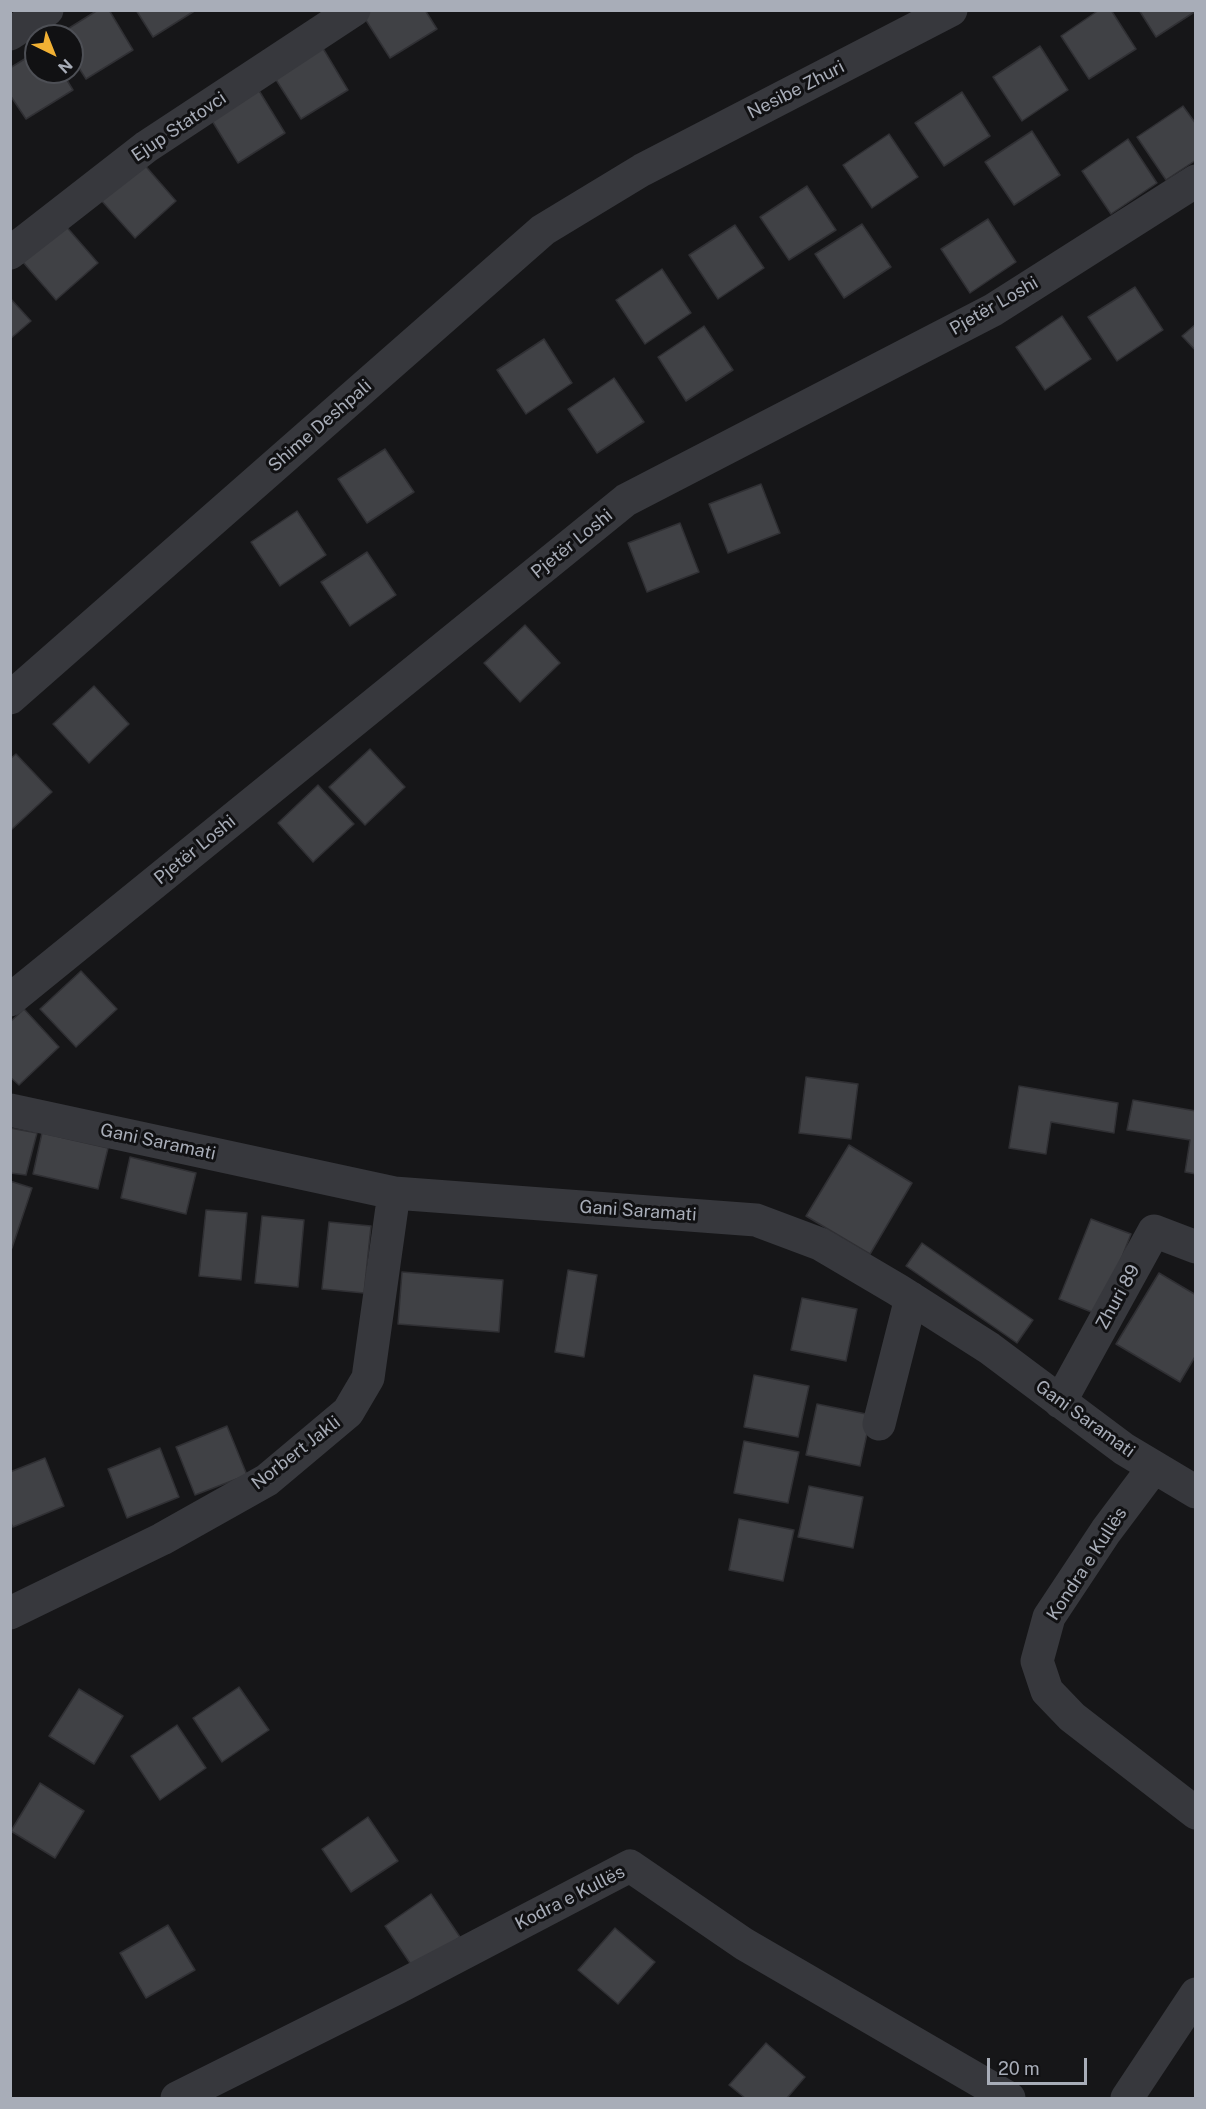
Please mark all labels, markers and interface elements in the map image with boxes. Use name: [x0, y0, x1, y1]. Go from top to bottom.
north arrow: [24, 24, 84, 84]
text: N: [54, 55, 76, 77]
street label: Nesibe Zhuri: [744, 56, 848, 124]
street label: Ejup Statovci: [128, 87, 230, 167]
street label: Pjetër Loshi: [946, 272, 1042, 340]
street label: Shime Deshpali: [264, 375, 376, 477]
street label: Pjetër Loshi: [527, 505, 617, 583]
street label: Pjetër Loshi: [150, 811, 240, 889]
street label: Gani Saramati: [98, 1119, 218, 1165]
street label: Gani Saramati: [579, 1196, 697, 1226]
street label: Zhuri 89: [1091, 1261, 1145, 1333]
street label: Gani Saramati: [1031, 1376, 1139, 1462]
street label: Norbert Jakli: [247, 1412, 345, 1494]
street label: Kondra e Kullës: [1042, 1503, 1132, 1625]
street label: Kodra e Kullës: [512, 1861, 628, 1935]
scale bar: [990, 2046, 1090, 2084]
text: 20 m: [998, 2058, 1040, 2079]

